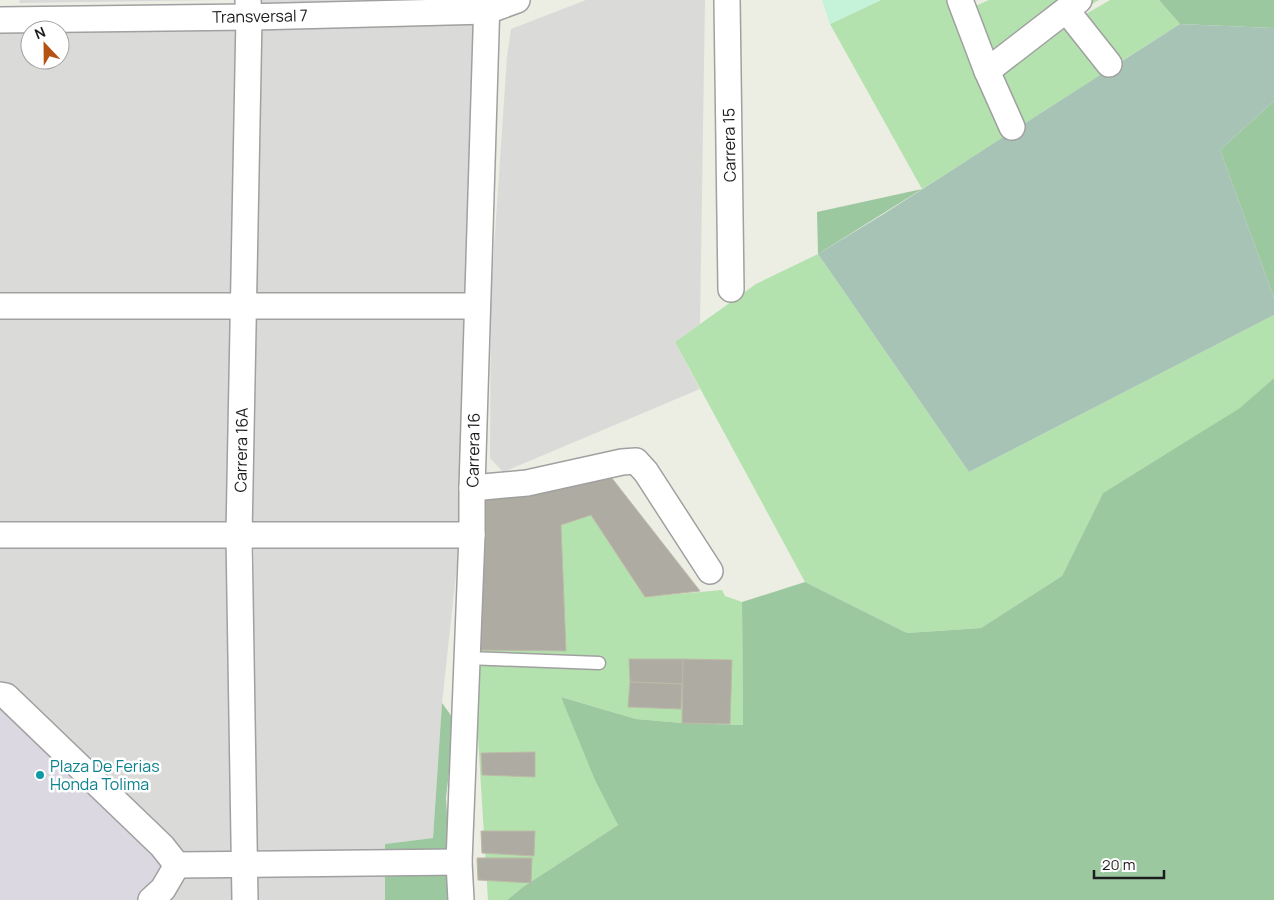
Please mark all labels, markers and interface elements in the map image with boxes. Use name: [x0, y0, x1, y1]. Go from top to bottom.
street label: Transversal 7: [212, 4, 308, 28]
north arrow: [20, 20, 70, 70]
text: N: [32, 22, 48, 43]
street label: Carrera 15: [717, 108, 741, 182]
street label: Carrera 16A: [229, 407, 253, 493]
street label: Carrera 16: [461, 412, 485, 488]
place label: Plaza De Ferias Honda Tolima: [50, 755, 160, 795]
marker: Plaza De Ferias Honda Tolima: [34, 769, 46, 781]
scale bar: [1094, 848, 1164, 880]
text: 20 m: [1102, 854, 1135, 875]

